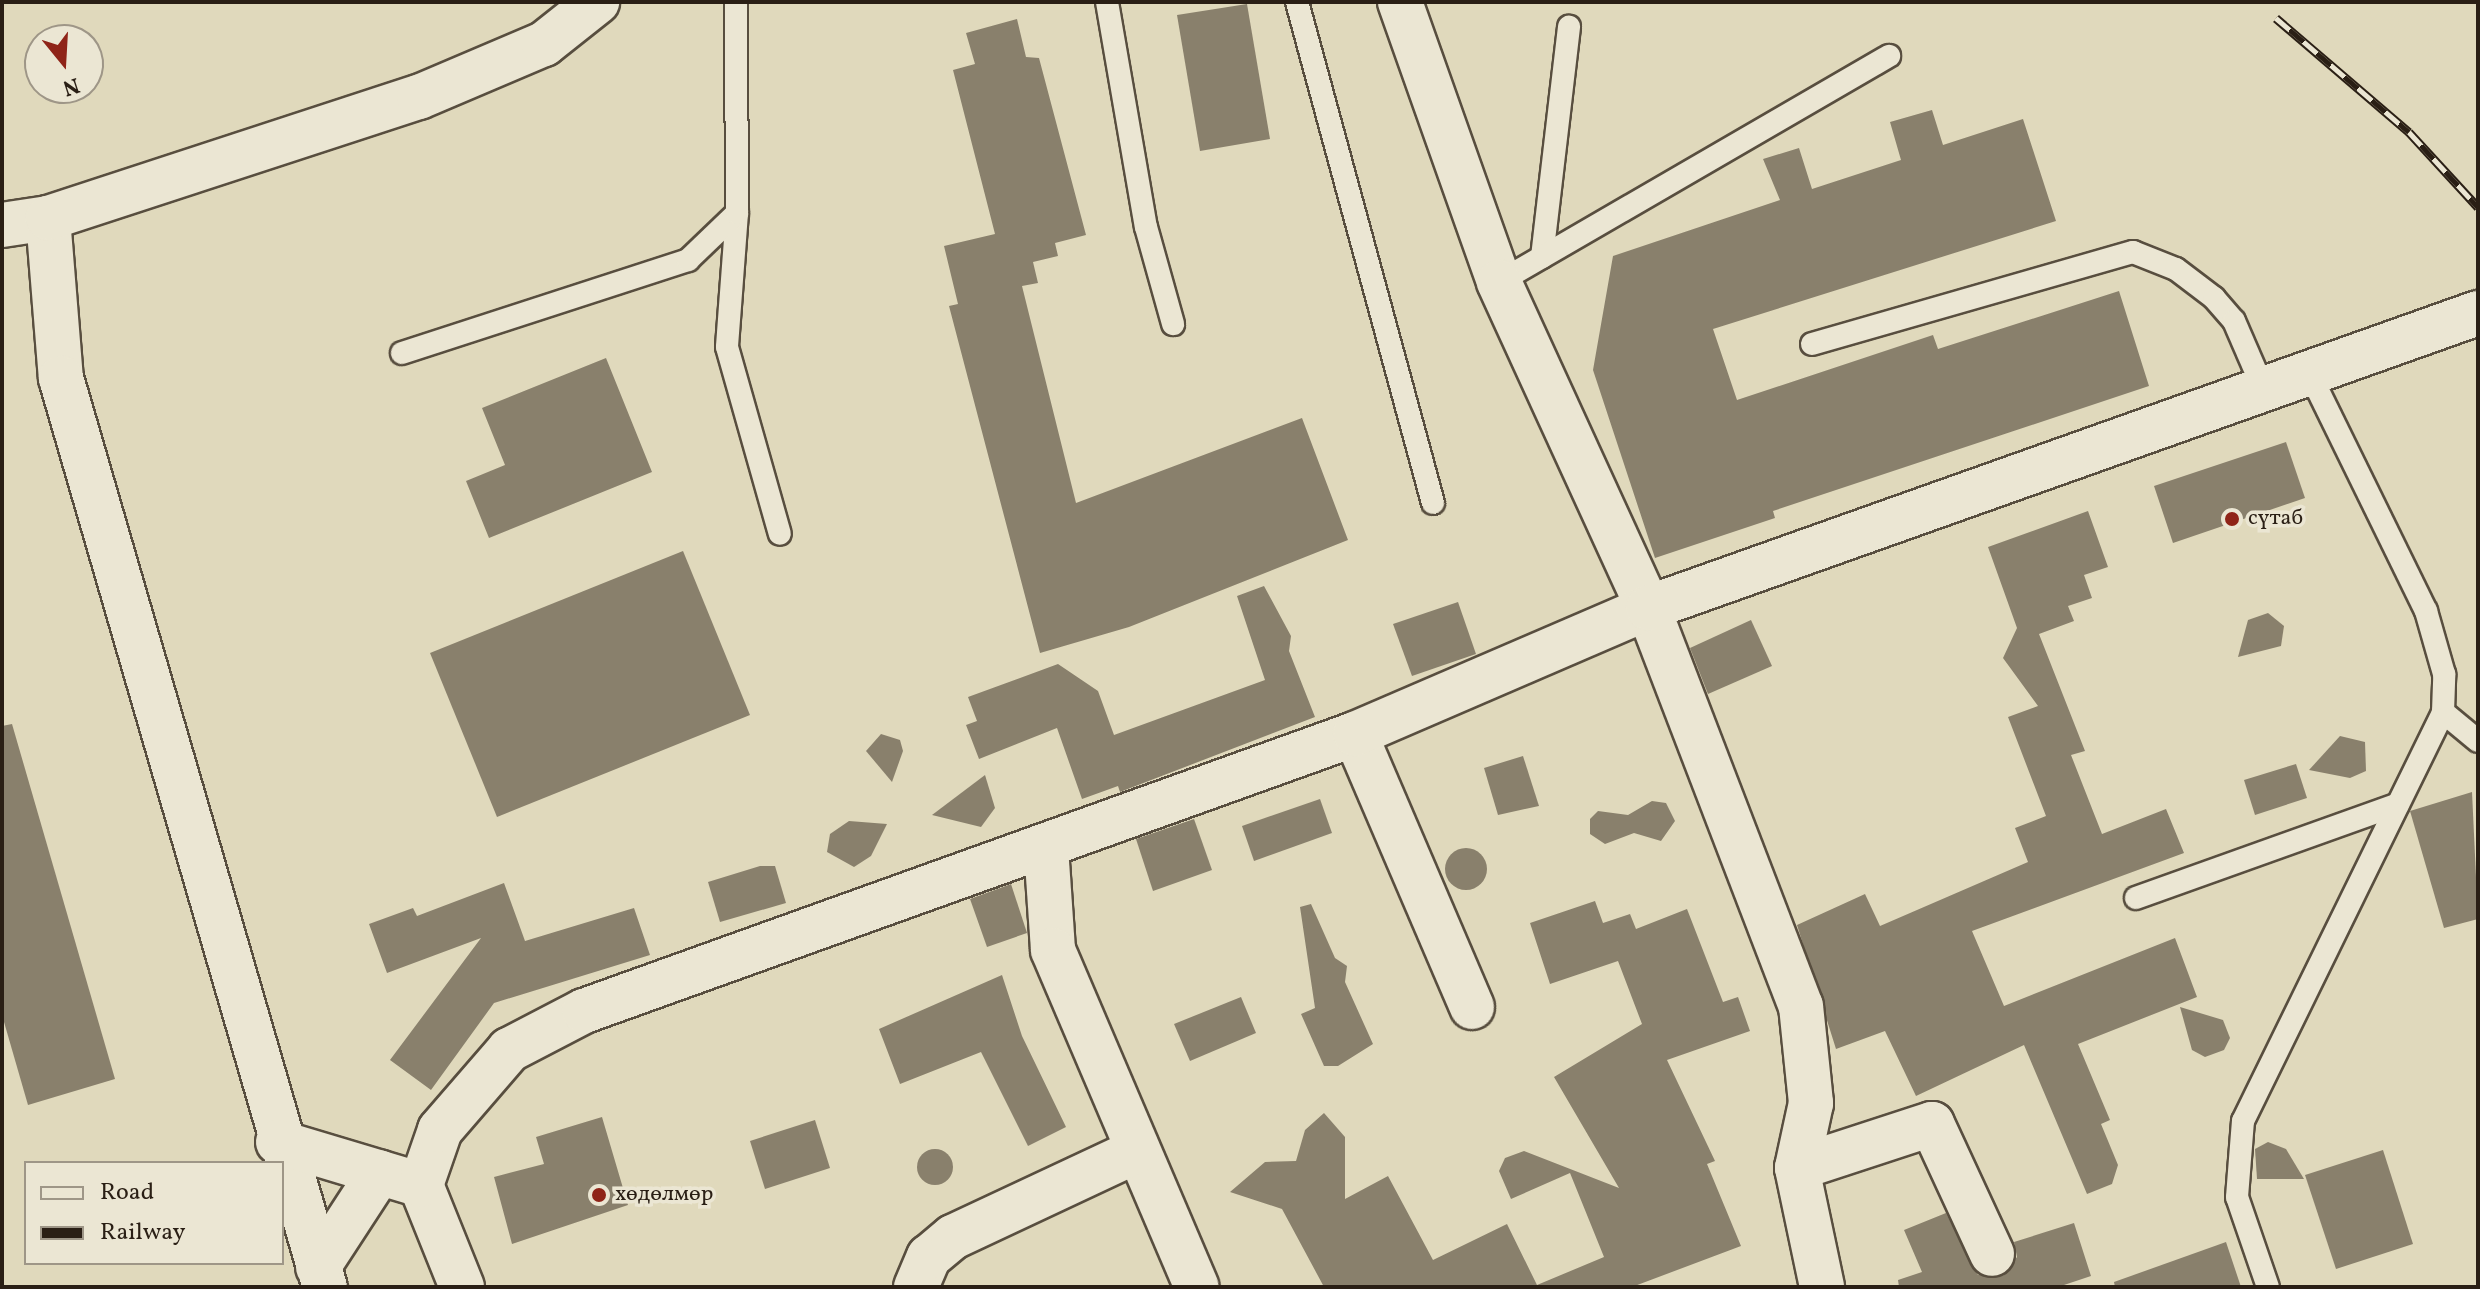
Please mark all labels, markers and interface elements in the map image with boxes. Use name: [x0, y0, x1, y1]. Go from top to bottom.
north arrow: [24, 24, 104, 104]
text: N: [59, 68, 83, 103]
place label: сүтаб: [2248, 506, 2303, 532]
marker: сүтаб: [2223, 510, 2241, 528]
legend: [24, 1161, 284, 1265]
text: Road: [100, 1176, 154, 1210]
place label: хөдөлмөр: [615, 1182, 713, 1208]
marker: хөдөлмөр: [590, 1186, 608, 1204]
text: Railway: [100, 1216, 186, 1250]

